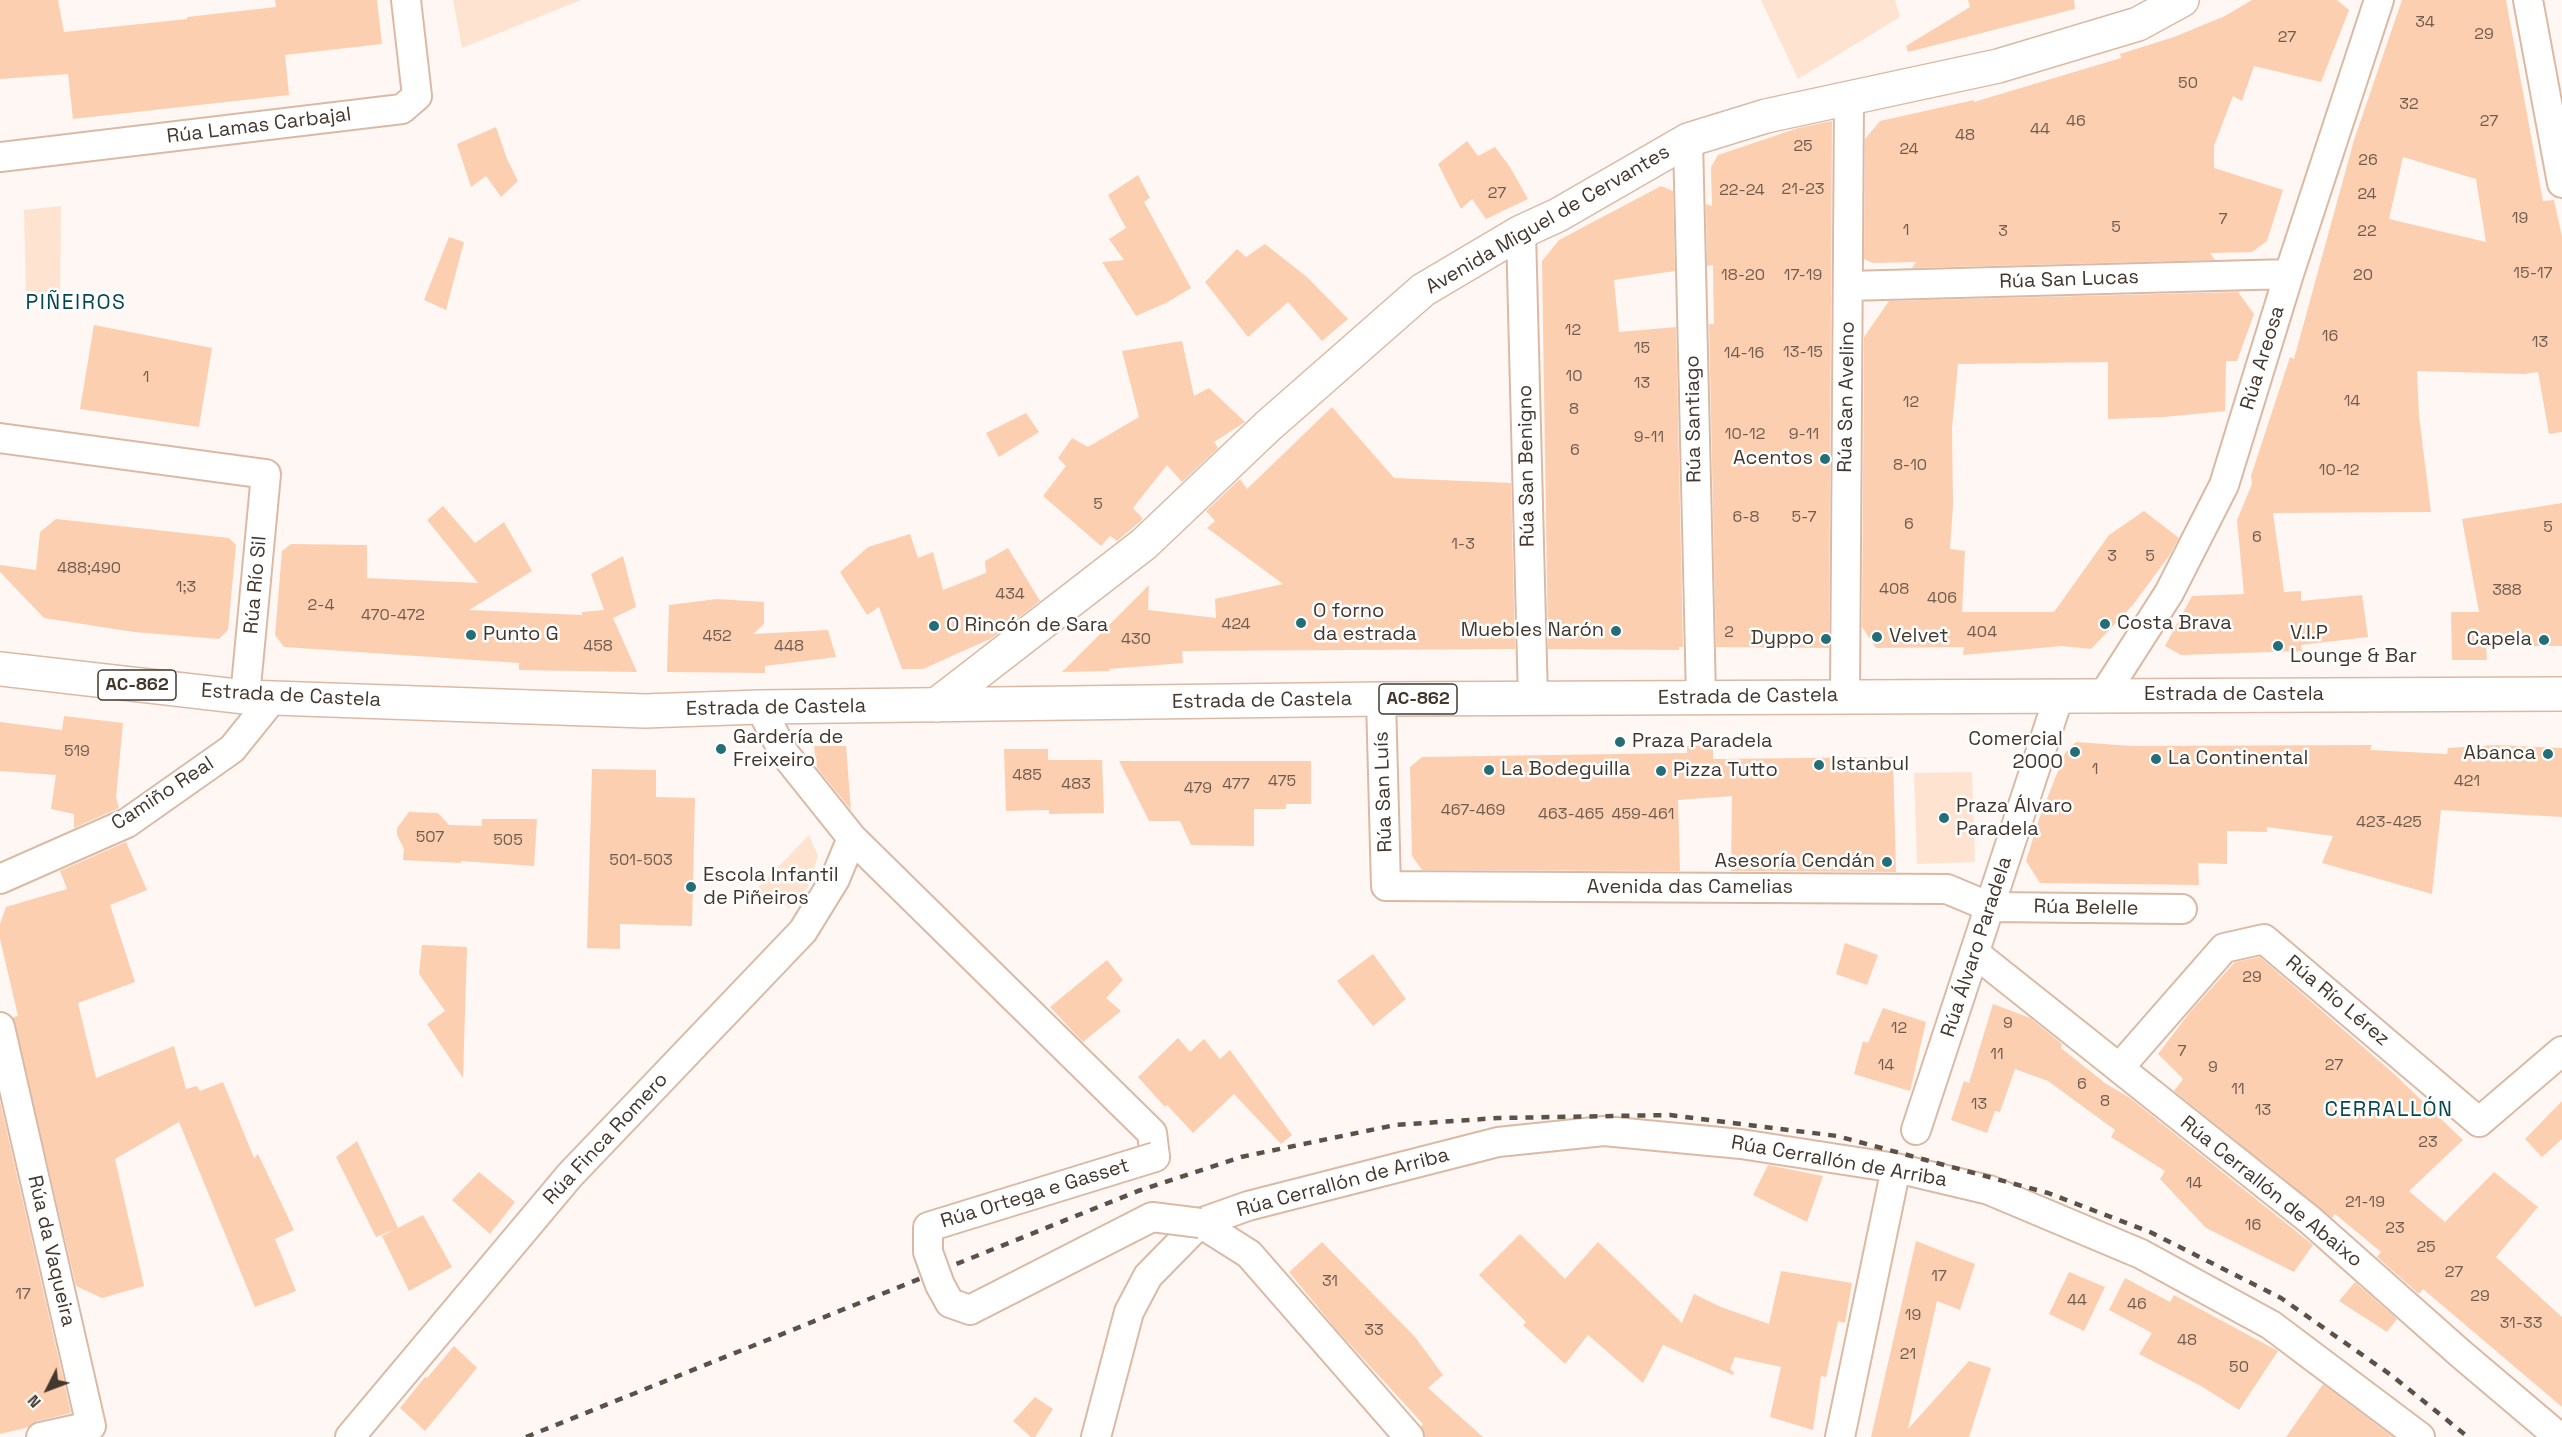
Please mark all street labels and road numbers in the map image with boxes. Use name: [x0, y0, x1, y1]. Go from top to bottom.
street label: Rúa Lamas Carbajal: [165, 103, 353, 149]
street label: Avenida Miguel de Cervantes: [1422, 140, 1674, 300]
street label: Rúa San Lucas: [1999, 266, 2139, 294]
street label: Rúa Areosa: [2236, 303, 2290, 413]
street label: Rúa San Avelino: [1834, 321, 1860, 473]
street label: Rúa Santiago: [1681, 355, 1707, 483]
street label: Rúa San Benigno: [1514, 385, 1540, 547]
street label: Rúa Río Sil: [240, 535, 272, 635]
road number: AC-862: [98, 670, 176, 700]
street label: Estrada de Castela: [200, 679, 382, 713]
street label: Estrada de Castela: [1658, 683, 1838, 711]
street label: Estrada de Castela: [2144, 683, 2324, 707]
road number: AC-862: [1379, 684, 1457, 714]
street label: Estrada de Castela: [1172, 687, 1352, 715]
street label: Estrada de Castela: [686, 694, 866, 722]
street label: Rúa San Luís: [1370, 731, 1398, 853]
street label: Camiño Real: [107, 752, 219, 836]
street label: Rúa Álvaro Paradela: [1936, 854, 2018, 1040]
street label: Avenida das Camelias: [1587, 876, 1793, 900]
street label: Rúa Belelle: [2033, 895, 2139, 921]
street label: Rúa Río Lérez: [2280, 951, 2394, 1051]
street label: Rúa Finca Romero: [539, 1068, 673, 1210]
street label: Rúa Cerrallón de Abaixo: [2175, 1111, 2367, 1273]
street label: Rúa Cerrallón de Arriba: [1729, 1131, 1949, 1193]
street label: Rúa Cerrallón de Arriba: [1234, 1143, 1452, 1223]
street label: Rúa Ortega e Gasset: [938, 1154, 1132, 1234]
street label: Rúa da Vaqueira: [22, 1173, 80, 1329]

